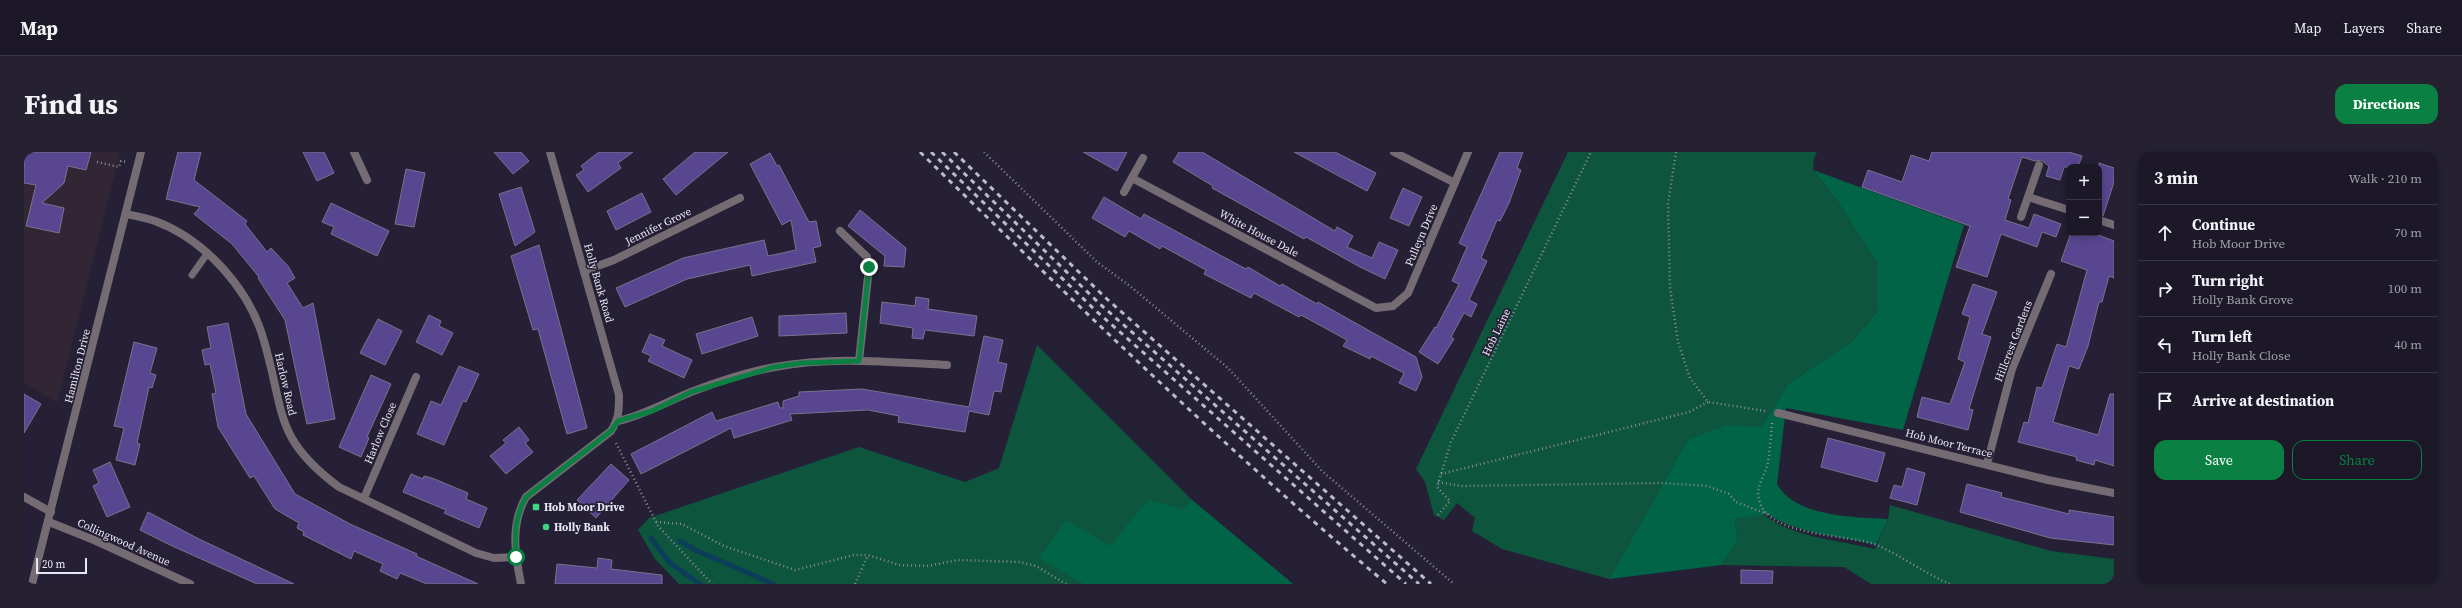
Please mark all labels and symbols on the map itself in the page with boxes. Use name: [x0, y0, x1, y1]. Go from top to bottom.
street label: Pulleyn Drive: [1402, 201, 1441, 269]
street label: Jennifer Grove: [622, 204, 694, 249]
street label: White House Dale: [1216, 206, 1302, 261]
street label: Holly Bank Road: [580, 242, 617, 325]
route end: [860, 258, 878, 276]
street label: Hillcrest Gardens: [1991, 298, 2036, 384]
street label: Hob Laine: [1479, 306, 1515, 358]
street label: Hamilton Drive: [61, 327, 94, 405]
street label: Harlow Road: [271, 351, 300, 418]
street label: Harlow Close: [361, 400, 400, 466]
street label: Hob Moor Terrace: [1904, 425, 1994, 462]
place label: Hob Moor Drive: [544, 500, 625, 515]
marker: Hob Moor Drive: [531, 502, 541, 512]
street label: Collingwood Avenue: [75, 515, 173, 570]
place label: Holly Bank: [554, 520, 610, 535]
marker: Holly Bank: [541, 522, 551, 532]
route start: [507, 548, 525, 566]
scale bar: [36, 556, 87, 575]

